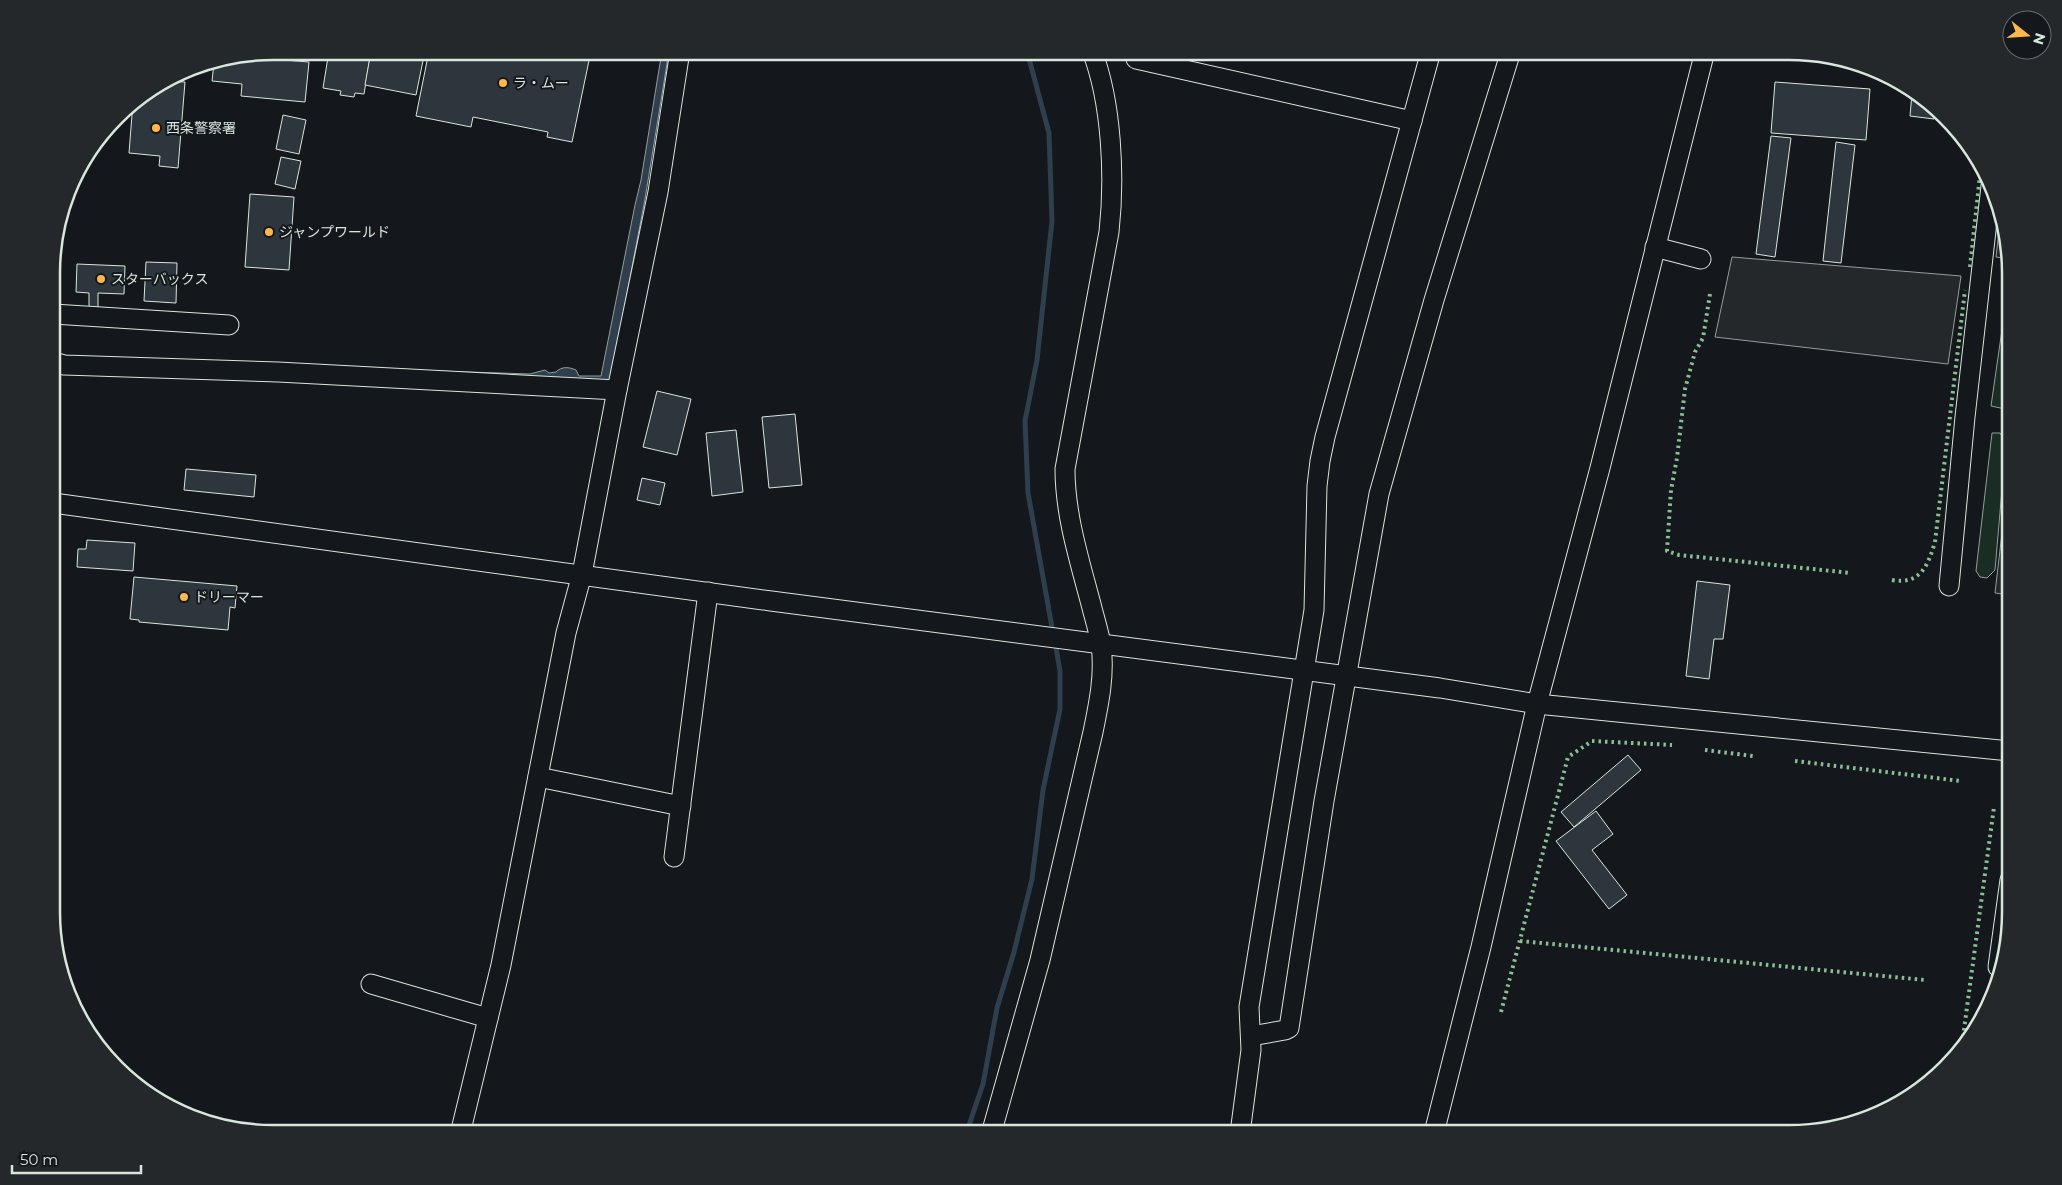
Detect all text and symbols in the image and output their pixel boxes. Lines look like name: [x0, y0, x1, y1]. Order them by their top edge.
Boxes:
north arrow: [2002, 10, 2052, 60]
text: N: [2029, 31, 2050, 47]
place label: ラ・ムー: [513, 74, 569, 92]
marker: ラ・ムー: [497, 77, 509, 89]
place label: 西条警察署: [166, 119, 236, 137]
marker: 西条警察署: [150, 122, 162, 134]
place label: ジャンプワールド: [279, 223, 390, 241]
marker: ジャンプワールド: [263, 226, 275, 238]
place label: スターバックス: [111, 270, 208, 288]
marker: スターバックス: [95, 273, 107, 285]
place label: ドリーマー: [194, 588, 264, 606]
marker: ドリーマー: [178, 591, 190, 603]
scale bar: [12, 1142, 141, 1174]
text: 50 m: [20, 1150, 58, 1169]

